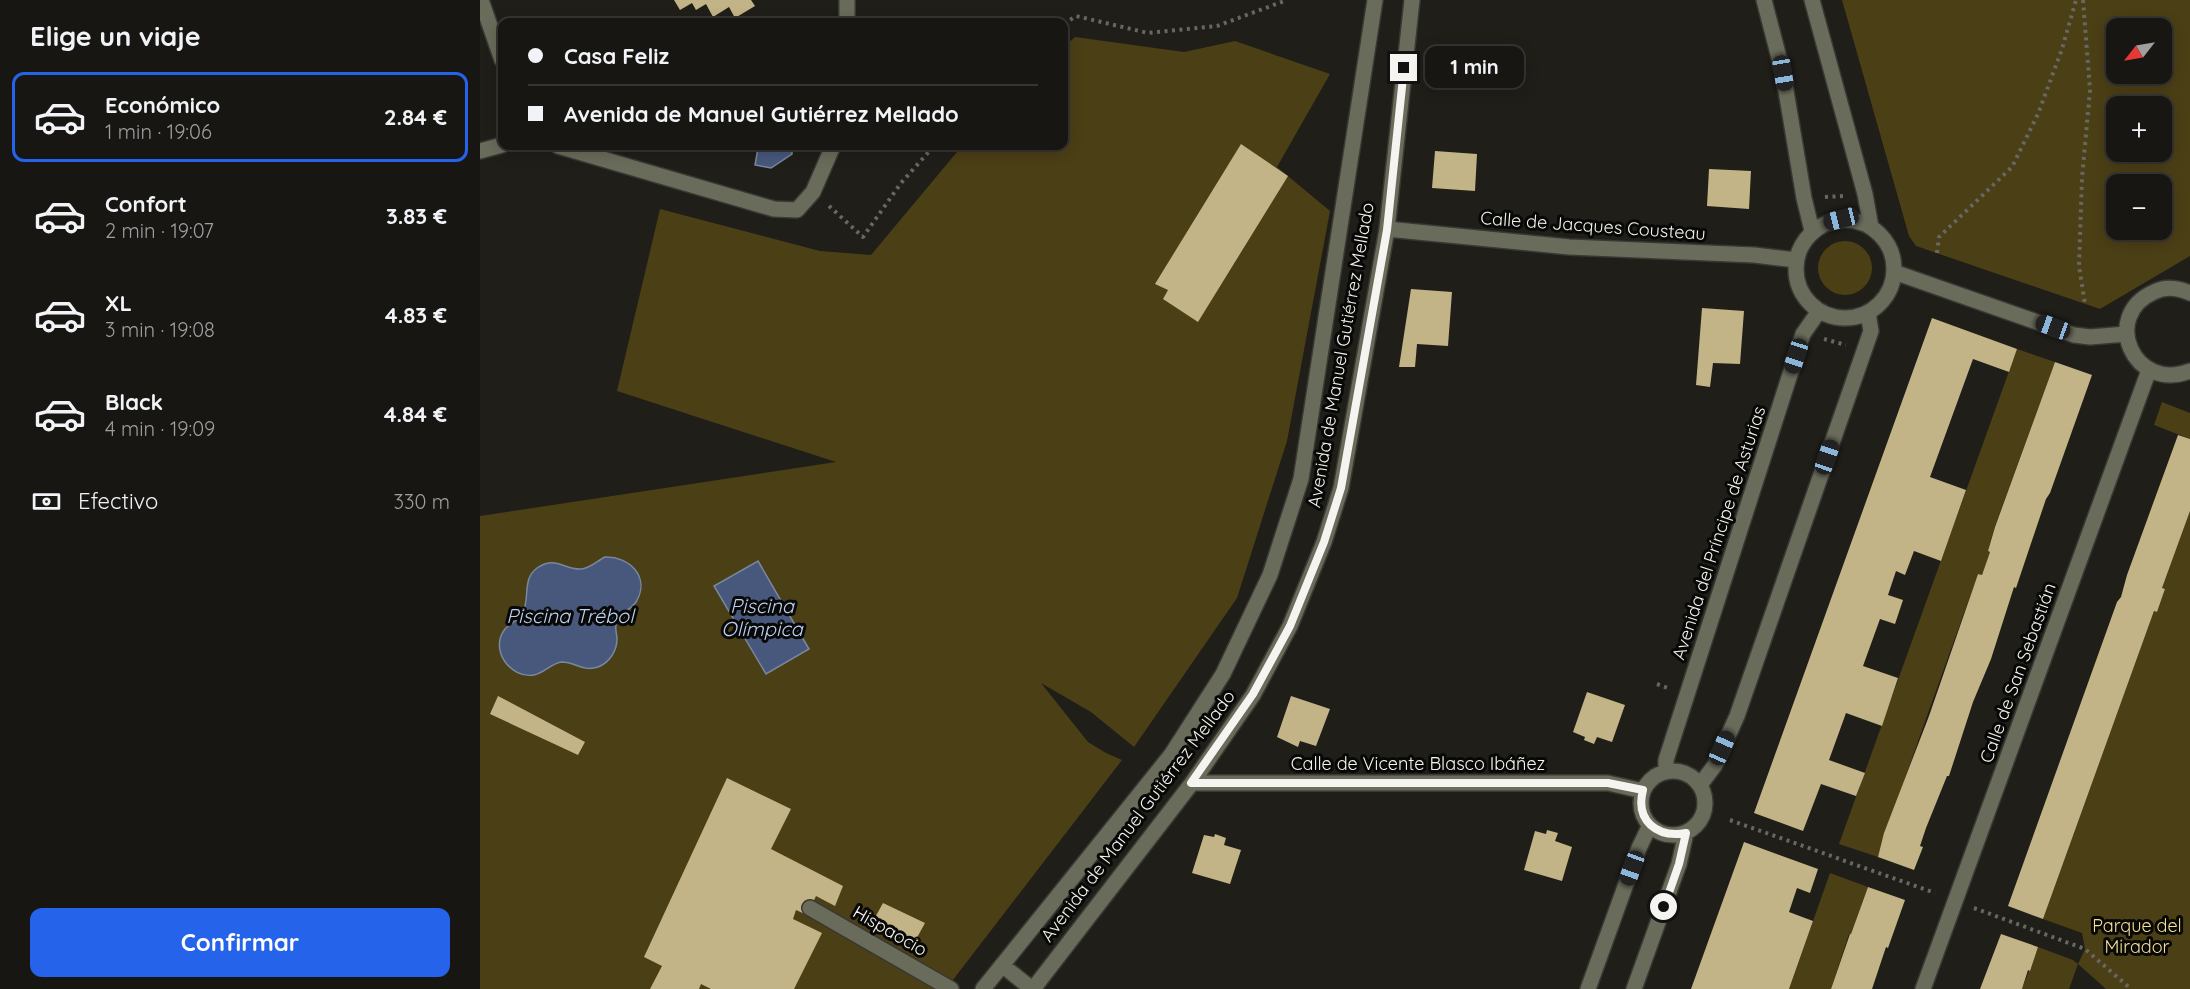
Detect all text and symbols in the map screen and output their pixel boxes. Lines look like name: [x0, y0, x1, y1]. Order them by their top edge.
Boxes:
north arrow: [2106, 18, 2172, 84]
map controls: [2106, 18, 2172, 240]
text: Elige un viaje: [30, 19, 201, 53]
text: Casa Feliz: [564, 42, 669, 70]
callout: 1 min: [1425, 47, 1524, 89]
route end: [1390, 54, 1417, 81]
text: 1 min: [1450, 54, 1499, 79]
car: [1771, 54, 1795, 92]
icon: car: [33, 90, 87, 144]
text: Económico: [105, 91, 220, 119]
button: +: [2106, 96, 2172, 162]
text: Avenida de Manuel Gutiérrez Mellado: [564, 100, 959, 128]
text: 2.84 €: [384, 103, 447, 131]
text: 1 min · 19:06: [105, 119, 212, 144]
button: −: [2106, 174, 2172, 240]
icon: car: [33, 189, 87, 243]
text: Confort: [105, 190, 187, 218]
street label: Avenida de Manuel Gutiérrez Mellado: [1302, 201, 1379, 509]
text: 3.83 €: [386, 202, 447, 230]
street label: Calle de Jacques Cousteau: [1480, 206, 1706, 245]
car: [1821, 206, 1861, 232]
text: 2 min · 19:07: [105, 218, 214, 243]
icon: car: [33, 288, 87, 342]
text: XL: [105, 289, 132, 317]
text: 4.83 €: [385, 301, 447, 329]
car: [2033, 312, 2073, 342]
text: 3 min · 19:08: [105, 317, 215, 342]
car: [1782, 336, 1810, 376]
icon: car: [33, 387, 87, 441]
text: Black: [105, 388, 163, 416]
text: 4.84 €: [384, 400, 447, 428]
street label: Avenida del Príncipe de Asturias: [1667, 403, 1770, 663]
text: 4 min · 19:09: [105, 416, 215, 441]
car: [1813, 437, 1841, 477]
icon: cash: [30, 485, 63, 518]
text: Efectivo: [78, 487, 158, 515]
text: 330 m: [393, 489, 450, 514]
street label: Calle de San Sebastián: [1974, 580, 2061, 766]
water label: Piscina Olímpica: [721, 593, 805, 641]
water label: Piscina Trébol: [506, 603, 636, 628]
street label: Avenida de Manuel Gutiérrez Mellado: [1035, 685, 1240, 946]
car: [1706, 728, 1738, 768]
street label: Calle de Vicente Blasco Ibáñez: [1291, 752, 1545, 775]
car: [1617, 848, 1647, 888]
route start: [1650, 893, 1677, 920]
street label: Hispaocio: [849, 900, 932, 961]
button: Confirmar: [30, 908, 450, 977]
park label: Parque del Mirador: [2092, 914, 2182, 958]

